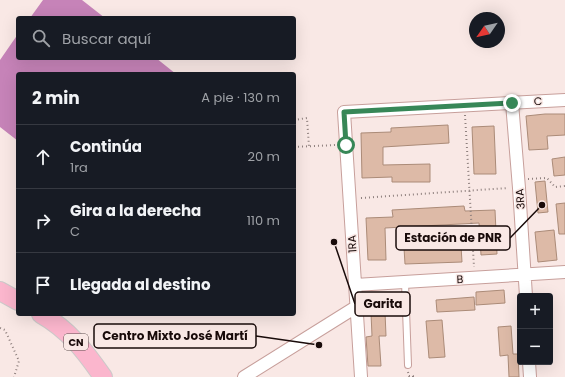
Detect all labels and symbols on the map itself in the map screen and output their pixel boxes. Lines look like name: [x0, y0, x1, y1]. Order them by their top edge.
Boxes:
north arrow: [469, 12, 505, 48]
street label: C: [533, 93, 543, 109]
route end: [503, 94, 521, 112]
route start: [337, 136, 355, 154]
street label: 3RA: [511, 188, 529, 210]
callout: Estación de PNR: [396, 226, 510, 250]
text: Estación de PNR: [404, 229, 502, 246]
street label: 1RA: [343, 234, 361, 253]
street label: B: [456, 271, 464, 287]
callout: Garita: [355, 292, 410, 316]
text: Garita: [364, 295, 403, 312]
callout: Centro Mixto José Martí: [94, 324, 256, 348]
text: Centro Mixto José Martí: [102, 327, 248, 344]
road number: CN: [64, 334, 88, 350]

